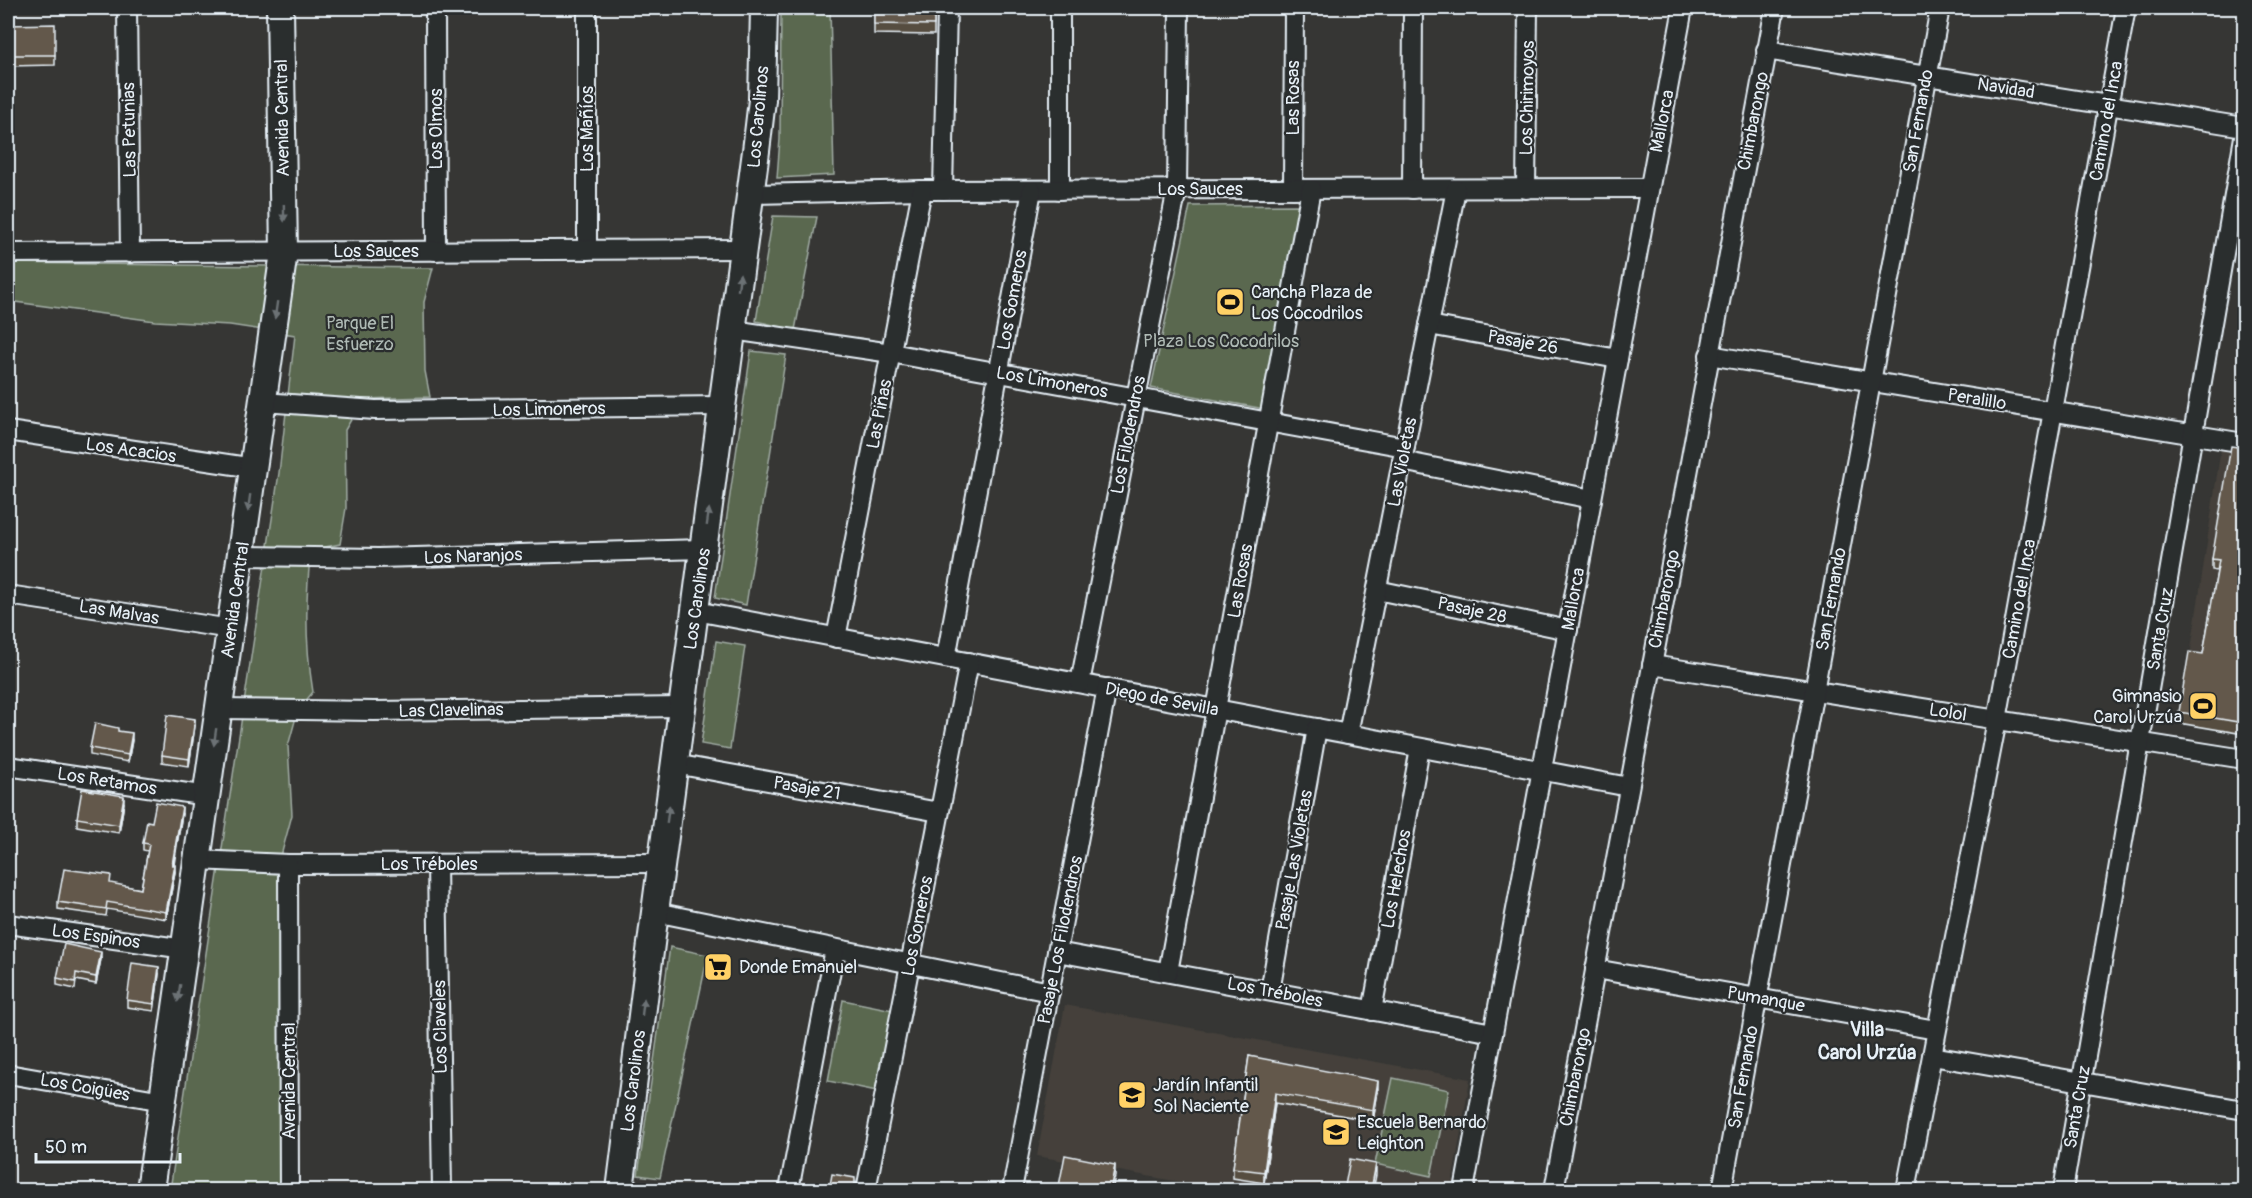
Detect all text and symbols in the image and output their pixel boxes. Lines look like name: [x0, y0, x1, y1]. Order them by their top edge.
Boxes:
street label: Los Chirimoyos: [1515, 40, 1540, 156]
street label: Avenida Central: [270, 59, 295, 177]
street label: Camino del Inca: [2085, 59, 2128, 183]
street label: Las Rosas: [1282, 60, 1305, 136]
street label: Los Carolinos: [743, 65, 774, 169]
street label: San Fernando: [1898, 67, 1939, 174]
street label: Chimbarongo: [1733, 69, 1774, 172]
street label: Navidad: [1976, 73, 2036, 104]
street label: Las Petunias: [117, 82, 142, 178]
street label: Los Mañíos: [576, 86, 599, 172]
street label: Los Olmos: [425, 88, 448, 170]
street label: Mallorca: [1645, 88, 1680, 154]
street label: Los Sauces: [1157, 178, 1243, 201]
one-way arrow: [279, 203, 289, 222]
street label: Los Sauces: [333, 240, 419, 263]
street label: Los Gomeros: [992, 248, 1033, 352]
one-way arrow: [735, 272, 744, 291]
place label: Cancha Plaza de Los Cocodrilos: [1251, 281, 1372, 325]
sports icon: Cancha Plaza de Los Cocodrilos: [1214, 286, 1246, 318]
one-way arrow: [272, 300, 281, 319]
park label: Parque El Esfuerzo: [326, 312, 394, 356]
street label: Pasaje 26: [1486, 325, 1560, 360]
park label: Plaza Los Cocodrilos: [1143, 330, 1299, 353]
street label: Los Limoneros: [994, 361, 1110, 404]
street label: Los Filodendros: [1106, 374, 1151, 496]
street label: Las Piñas: [861, 377, 897, 451]
street label: Peralillo: [1946, 383, 2008, 416]
street label: Los Limoneros: [492, 397, 606, 422]
street label: Las Violetas: [1383, 415, 1422, 509]
street label: Los Acacios: [84, 433, 178, 468]
one-way arrow: [244, 493, 253, 512]
one-way arrow: [704, 507, 713, 526]
street label: Camino del Inca: [1998, 537, 2041, 661]
street label: Avenida Central: [216, 540, 255, 660]
street label: Las Rosas: [1223, 542, 1258, 620]
street label: Los Naranjos: [423, 543, 523, 570]
street label: San Fernando: [1811, 545, 1852, 652]
street label: Los Carolinos: [679, 547, 716, 651]
street label: Chimbarongo: [1644, 547, 1685, 650]
street label: Mallorca: [1557, 566, 1590, 632]
street label: Santa Cruz: [2142, 586, 2179, 672]
street label: Pasaje 28: [1435, 592, 1509, 629]
street label: Las Malvas: [77, 595, 161, 630]
street label: Diego de Sevilla: [1103, 677, 1221, 722]
place label: Gimnasio Carol Urzúa: [2093, 685, 2182, 729]
sports icon: Gimnasio Carol Urzúa: [2187, 690, 2219, 722]
street label: Las Clavelinas: [398, 698, 504, 723]
street label: Lolol: [1927, 698, 1969, 727]
one-way arrow: [211, 728, 220, 747]
street label: Los Retamos: [56, 762, 158, 801]
street label: Pasaje 21: [771, 771, 842, 806]
street label: Pasaje Las Violetas: [1271, 788, 1318, 932]
one-way arrow: [663, 804, 673, 823]
street label: Los Helechos: [1377, 828, 1416, 930]
street label: Los Tréboles: [381, 853, 477, 876]
street label: Pasaje Los Filodendros: [1033, 854, 1088, 1026]
street label: Los Gomeros: [897, 874, 938, 978]
street label: Los Espinos: [50, 919, 142, 954]
supermarket icon: Donde Emanuel: [702, 951, 734, 983]
place label: Donde Emanuel: [739, 956, 857, 979]
street label: Los Tréboles: [1225, 972, 1325, 1013]
street label: Los Claveles: [428, 980, 453, 1074]
street label: Pumanque: [1725, 981, 1807, 1018]
one-way arrow: [174, 983, 183, 1002]
one-way arrow: [638, 998, 647, 1017]
district label: Villa Carol Urzúa: [1818, 1017, 1916, 1065]
street label: Avenida Central: [278, 1022, 301, 1140]
street label: San Fernando: [1723, 1023, 1764, 1130]
street label: Chimbarongo: [1555, 1025, 1596, 1128]
street label: Los Carolinos: [616, 1029, 651, 1133]
street label: Santa Cruz: [2059, 1064, 2096, 1150]
street label: Los Coigües: [38, 1068, 132, 1107]
place label: Jardín Infantil Sol Naciente: [1153, 1074, 1258, 1118]
school or university icon: Jardín Infantil Sol Naciente: [1116, 1079, 1148, 1111]
place label: Escuela Bernardo Leighton: [1357, 1111, 1487, 1155]
school or university icon: Escuela Bernardo Leighton: [1320, 1116, 1352, 1148]
scale bar: [36, 1126, 180, 1164]
text: 50 m: [45, 1136, 87, 1159]

